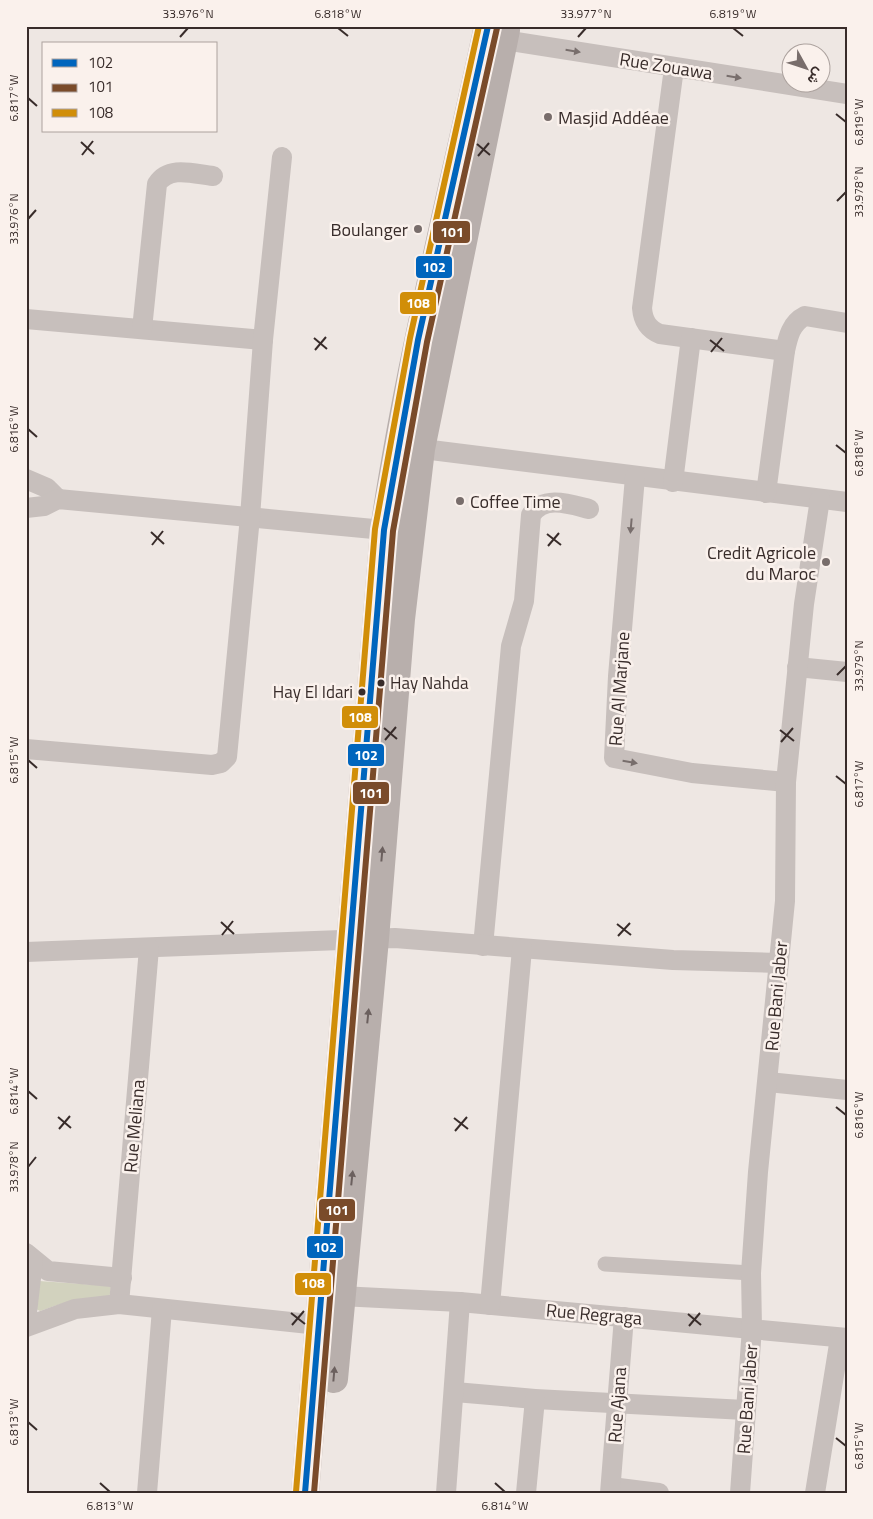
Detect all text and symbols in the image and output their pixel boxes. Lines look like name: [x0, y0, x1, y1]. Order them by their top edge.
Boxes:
text: 33.976°N: [162, 4, 214, 23]
text: 6.818°W: [315, 4, 362, 23]
text: 33.977°N: [560, 4, 612, 23]
text: 6.819°W: [710, 4, 757, 23]
legend: [42, 42, 218, 132]
north arrow: [780, 42, 830, 92]
street label: Rue Zouawa: [618, 45, 714, 87]
one-way arrow: [566, 48, 582, 56]
text: 102: [88, 51, 113, 74]
text: ش: [803, 63, 830, 90]
one-way arrow: [726, 73, 742, 81]
text: 6.817°W: [4, 74, 23, 121]
text: 101: [88, 75, 113, 98]
text: 6.819°W: [849, 98, 868, 145]
text: 108: [88, 101, 113, 124]
place label: Masjid Addéae: [558, 104, 669, 131]
marker: Masjid Addéae: [542, 111, 554, 123]
text: 33.978°N: [849, 166, 868, 218]
text: 33.976°N: [4, 193, 23, 245]
place label: Boulanger: [330, 216, 408, 243]
line badge: 101: [432, 220, 471, 244]
text: 101: [440, 221, 464, 242]
marker: Boulanger: [412, 223, 424, 235]
line badge: 102: [415, 255, 453, 279]
text: 102: [422, 256, 446, 277]
line badge: 108: [399, 291, 437, 315]
text: 108: [406, 292, 430, 313]
text: 6.816°W: [4, 405, 23, 452]
text: 6.818°W: [849, 429, 868, 476]
place label: Coffee Time: [470, 488, 561, 515]
marker: Coffee Time: [454, 495, 466, 507]
one-way arrow: [627, 518, 635, 534]
place label: Credit Agricole du Maroc: [707, 539, 816, 587]
marker: Credit Agricole du Maroc: [820, 556, 832, 568]
street label: Rue Al Marjane: [602, 631, 636, 747]
text: 33.979°N: [849, 640, 868, 692]
place label: Hay Nahda: [390, 670, 469, 696]
marker: Hay Nahda: [376, 678, 386, 688]
place label: Hay El Idari: [273, 679, 353, 705]
marker: Hay El Idari: [357, 687, 367, 697]
line badge: 108: [341, 705, 379, 729]
text: 108: [348, 706, 372, 727]
text: 6.815°W: [4, 736, 23, 783]
line badge: 102: [347, 743, 385, 767]
text: 102: [354, 744, 378, 765]
one-way arrow: [623, 759, 639, 767]
text: 6.817°W: [849, 760, 868, 807]
line badge: 101: [352, 781, 390, 805]
text: 101: [359, 782, 383, 803]
one-way arrow: [378, 846, 386, 862]
street label: Rue Bani Jaber: [758, 940, 794, 1052]
one-way arrow: [364, 1008, 372, 1024]
text: 6.814°W: [4, 1067, 23, 1114]
street label: Rue Meliana: [116, 1078, 152, 1174]
text: 6.816°W: [849, 1091, 868, 1138]
text: 33.978°N: [4, 1141, 23, 1193]
one-way arrow: [348, 1169, 356, 1185]
line badge: 101: [318, 1198, 356, 1222]
text: 101: [325, 1199, 349, 1220]
line badge: 102: [306, 1235, 344, 1259]
text: 102: [313, 1236, 337, 1257]
line badge: 108: [294, 1272, 332, 1296]
text: 108: [301, 1272, 325, 1293]
street label: Rue Regraga: [545, 1296, 643, 1332]
street label: Rue Bani Jaber: [730, 1343, 764, 1455]
one-way arrow: [330, 1366, 338, 1382]
street label: Rue Ajana: [601, 1366, 633, 1444]
text: 6.813°W: [4, 1398, 23, 1445]
text: 6.815°W: [849, 1422, 868, 1469]
text: 6.813°W: [87, 1496, 134, 1515]
text: 6.814°W: [482, 1496, 529, 1515]

